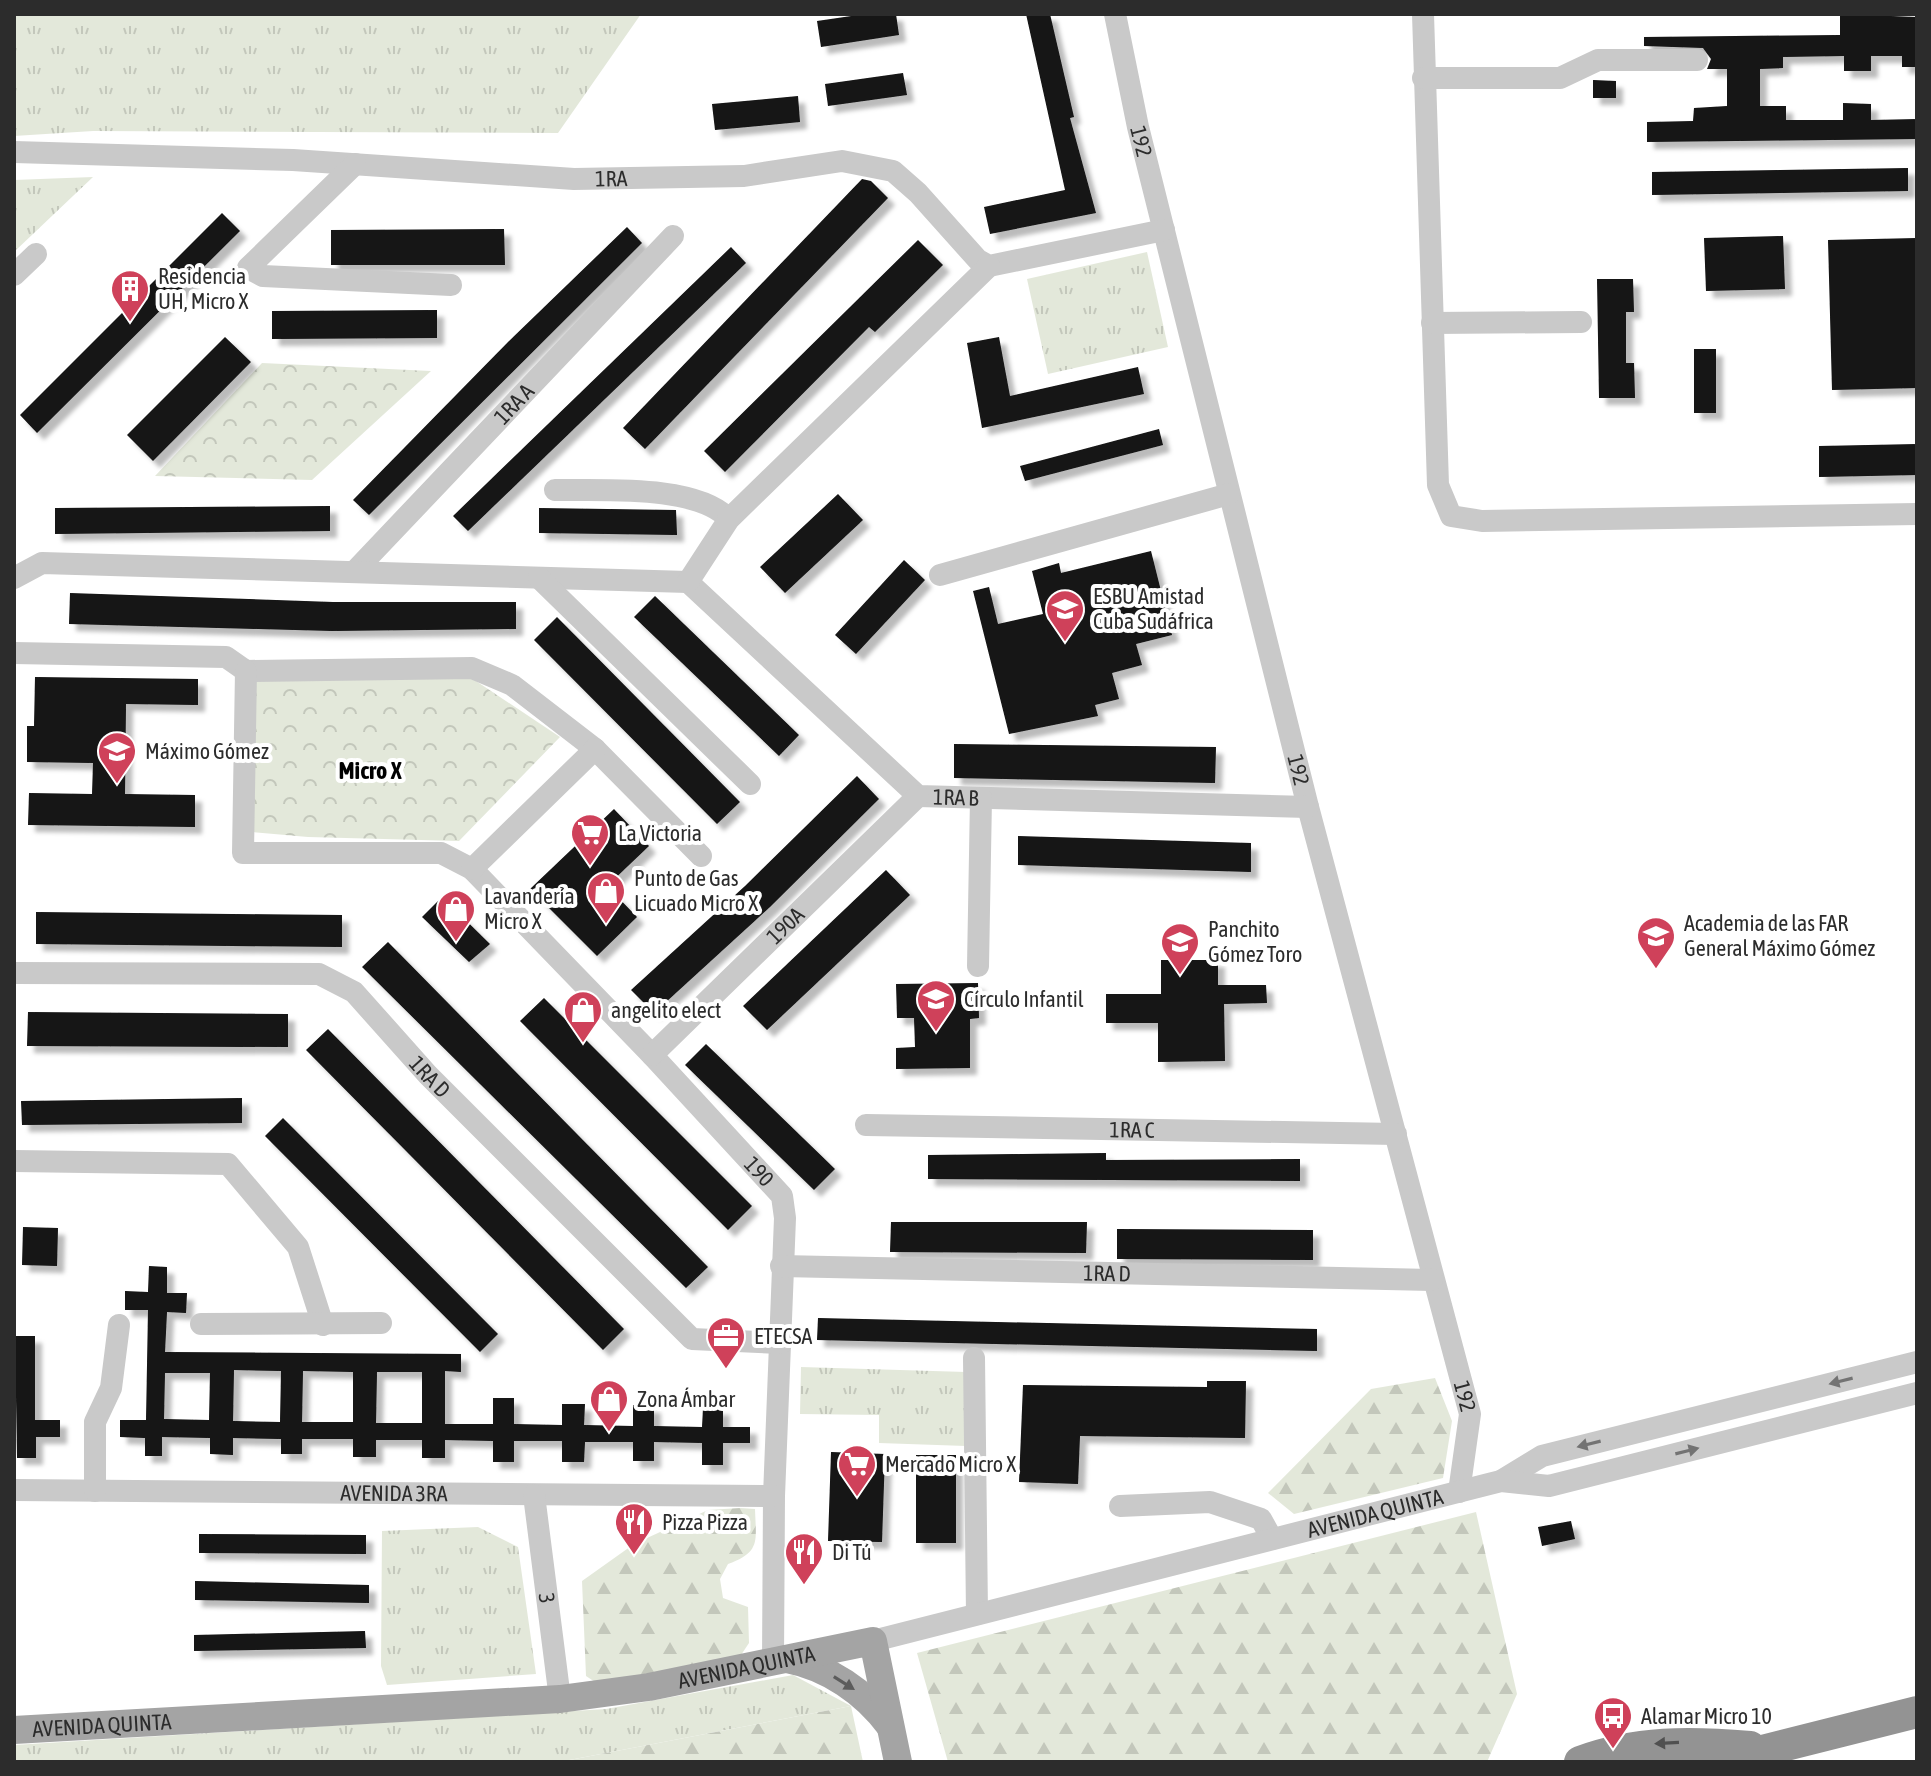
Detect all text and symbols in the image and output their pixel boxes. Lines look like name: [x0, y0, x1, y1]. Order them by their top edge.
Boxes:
street label: 192: [1125, 123, 1158, 159]
street label: 1RA: [595, 165, 628, 192]
place label: Residencia UH, Micro X: [158, 263, 248, 314]
building icon: Residencia UH, Micro X: [109, 268, 151, 323]
street label: 1RA A: [488, 378, 539, 429]
place label: ESBU Amistad Cuba Sudáfrica: [1093, 583, 1214, 634]
school or university icon: ESBU Amistad Cuba Sudáfrica: [1044, 588, 1086, 643]
school or university icon: Máximo Gómez: [96, 730, 138, 785]
place label: Máximo Gómez: [145, 738, 269, 764]
street label: 192: [1282, 752, 1315, 788]
district label: Micro X: [339, 757, 402, 784]
street label: 1RA B: [933, 783, 980, 811]
supermarket icon: La Victoria: [569, 812, 611, 867]
place label: La Victoria: [618, 820, 702, 846]
place label: Punto de Gas Licuado Micro X: [634, 865, 758, 916]
shop icon: Punto de Gas Licuado Micro X: [585, 870, 627, 925]
place label: Lavandería Micro X: [484, 883, 575, 934]
shop icon: Lavandería Micro X: [435, 888, 477, 943]
street label: 190A: [761, 901, 809, 949]
place label: Academia de las FAR General Máximo Gómez: [1684, 910, 1875, 961]
school or university icon: Academia de las FAR General Máximo Gómez: [1635, 915, 1677, 970]
place label: Panchito Gómez Toro: [1208, 916, 1302, 967]
school or university icon: Panchito Gómez Toro: [1159, 921, 1201, 976]
school or university icon: Círculo Infantil: [915, 978, 957, 1033]
place label: Círculo Infantil: [964, 986, 1084, 1012]
shop icon: angelito elect: [562, 989, 604, 1044]
place label: angelito elect: [611, 997, 721, 1023]
street label: 1RA D: [404, 1050, 456, 1103]
street label: 1RA C: [1109, 1116, 1155, 1143]
street label: 190: [739, 1151, 779, 1192]
street label: 1RA D: [1083, 1260, 1131, 1287]
office icon: ETECSA: [705, 1315, 747, 1370]
place label: ETECSA: [754, 1323, 813, 1349]
one-way arrow: [1829, 1375, 1854, 1387]
shop icon: Zona Ámbar: [588, 1378, 630, 1433]
street label: 192: [1449, 1378, 1482, 1414]
place label: Zona Ámbar: [637, 1386, 735, 1412]
one-way arrow: [1577, 1439, 1602, 1451]
supermarket icon: Mercado Micro X: [836, 1443, 878, 1498]
one-way arrow: [1674, 1445, 1699, 1457]
place label: Mercado Micro X: [885, 1451, 1016, 1477]
street label: AVENIDA 3RA: [340, 1480, 448, 1506]
street label: AVENIDA QUINTA: [1304, 1483, 1446, 1543]
restaurant icon: Pizza Pizza: [613, 1501, 655, 1556]
place label: Pizza Pizza: [662, 1509, 748, 1535]
restaurant icon: Di Tú: [783, 1531, 825, 1586]
place label: Di Tú: [832, 1539, 872, 1565]
street label: 3: [534, 1591, 561, 1605]
street label: AVENIDA QUINTA: [675, 1640, 817, 1694]
one-way arrow: [833, 1676, 855, 1690]
bus stop icon: Alamar Micro 10: [1592, 1695, 1634, 1750]
place label: Alamar Micro 10: [1641, 1703, 1772, 1729]
street label: AVENIDA QUINTA: [32, 1708, 172, 1742]
one-way arrow: [1654, 1737, 1679, 1750]

